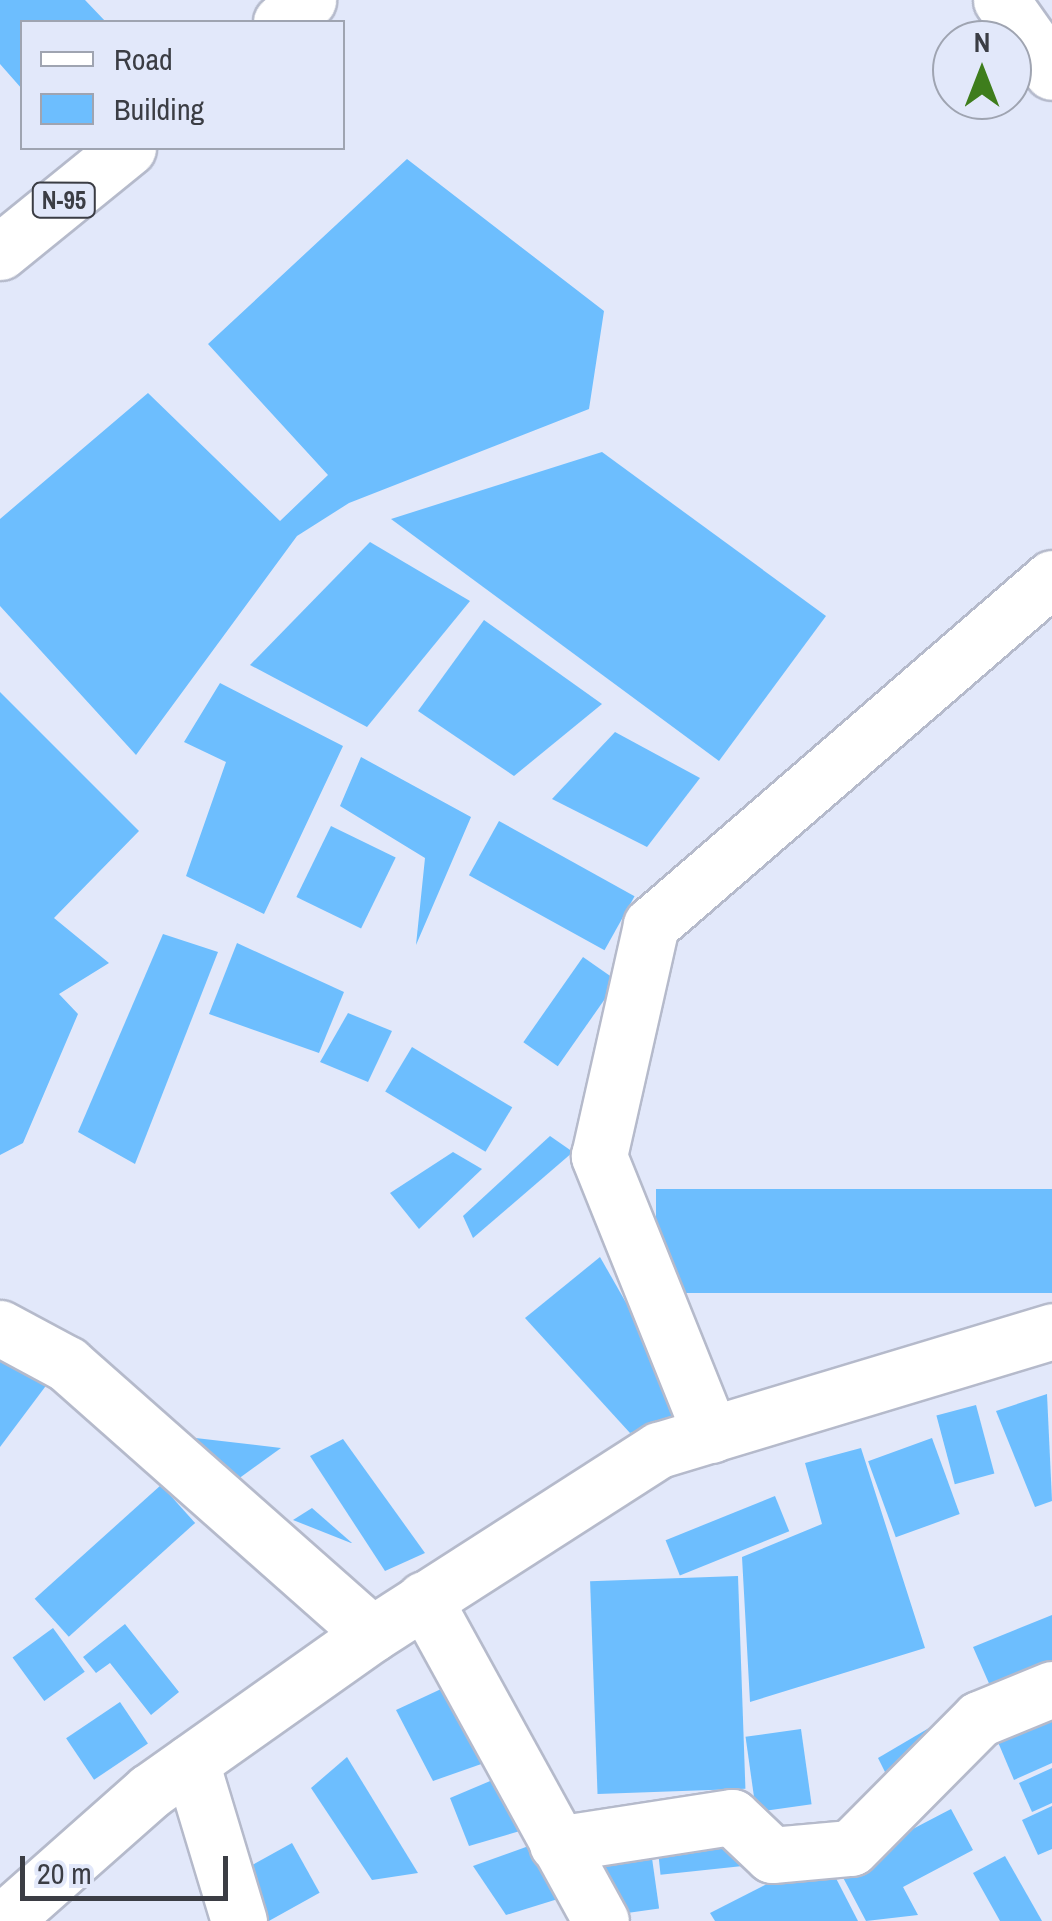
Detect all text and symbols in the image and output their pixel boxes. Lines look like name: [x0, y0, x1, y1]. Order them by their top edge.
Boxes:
legend: [20, 20, 345, 150]
north arrow: [932, 20, 1032, 120]
text: N: [974, 23, 990, 61]
text: Road: [114, 39, 173, 79]
text: Building: [114, 89, 204, 129]
road number: N-95: [32, 180, 96, 220]
scale bar: [25, 1836, 232, 1898]
text: 20 m: [37, 1853, 92, 1893]

